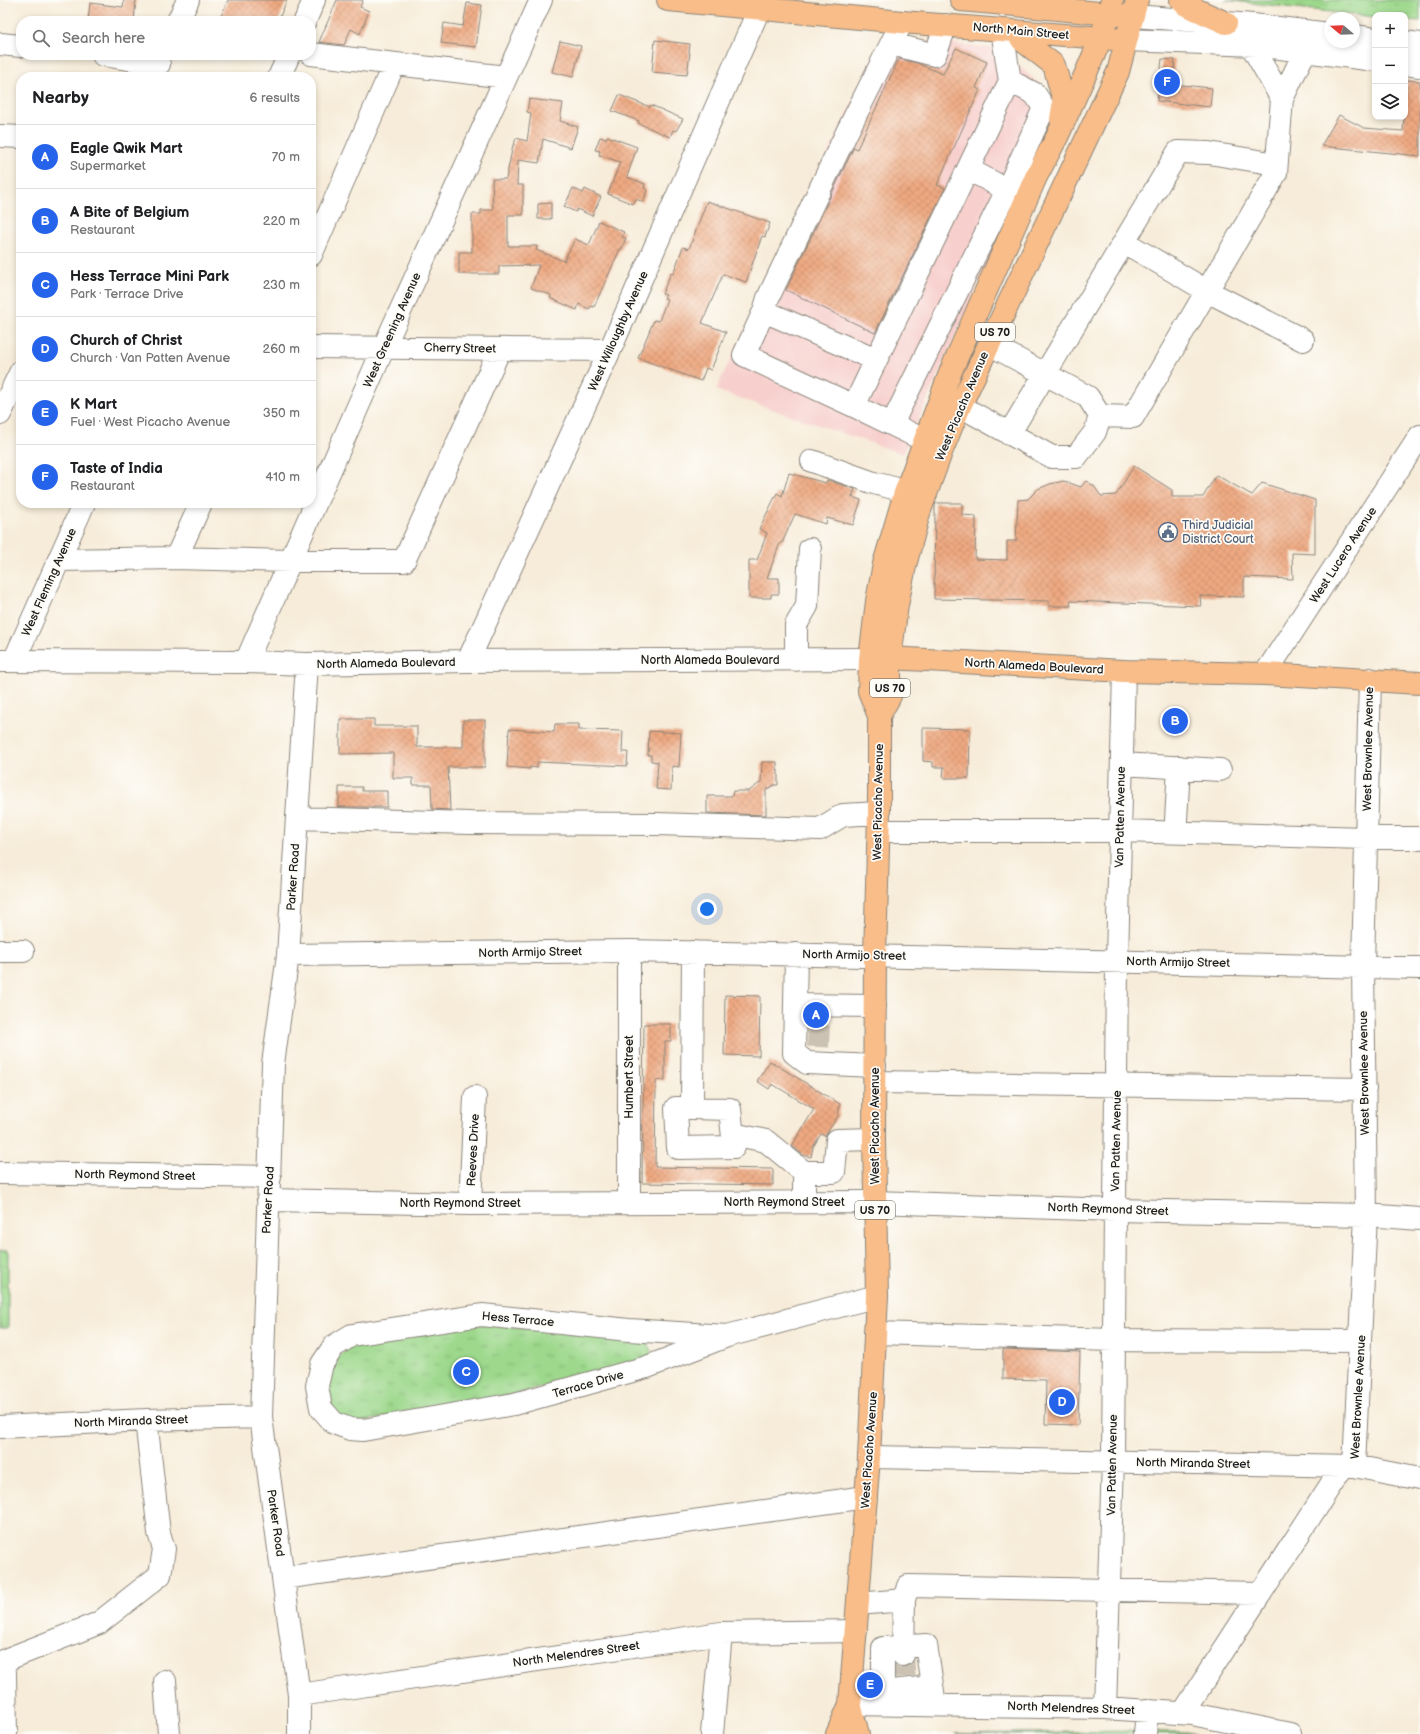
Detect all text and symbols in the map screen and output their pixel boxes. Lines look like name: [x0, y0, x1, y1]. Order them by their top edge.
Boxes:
north arrow: [1324, 12, 1360, 48]
map controls: [1372, 12, 1408, 120]
button: +: [1372, 12, 1408, 48]
search box: [16, 16, 316, 60]
street label: North Main Street: [972, 20, 1070, 43]
icon: search: [30, 27, 52, 49]
text: Search here: [62, 29, 145, 48]
button: −: [1372, 48, 1408, 84]
pin: F: [1154, 67, 1180, 97]
button: layers: [1372, 84, 1408, 120]
text: Nearby: [32, 88, 89, 108]
text: 6 results: [250, 90, 300, 106]
text: Eagle Qwik Mart: [70, 139, 183, 158]
text: A: [41, 149, 49, 165]
text: 70 m: [272, 149, 300, 165]
text: Supermarket: [70, 158, 146, 174]
text: A Bite of Belgium: [70, 203, 189, 222]
text: B: [40, 213, 50, 229]
text: 220 m: [263, 213, 300, 229]
text: Restaurant: [70, 222, 135, 238]
text: Hess Terrace Mini Park: [70, 267, 229, 286]
street label: West Willoughby Avenue: [585, 269, 652, 394]
street label: West Greening Avenue: [360, 270, 425, 390]
text: C: [40, 277, 50, 293]
text: 230 m: [263, 277, 300, 293]
text: Park · Terrace Drive: [70, 286, 184, 302]
road number: US 70: [975, 323, 1015, 341]
text: Church of Christ: [70, 331, 182, 350]
street label: Cherry Street: [424, 340, 496, 357]
text: D: [40, 341, 50, 357]
text: 260 m: [262, 341, 300, 357]
street label: West Picacho Avenue: [933, 349, 992, 463]
text: Church · Van Patten Avenue: [70, 350, 230, 366]
text: K Mart: [70, 395, 117, 414]
text: E: [41, 405, 49, 421]
text: 350 m: [263, 405, 300, 421]
text: Fuel · West Picacho Avenue: [70, 414, 230, 430]
text: Taste of India: [70, 459, 163, 478]
text: F: [41, 469, 49, 485]
text: 410 m: [265, 469, 300, 485]
text: Restaurant: [70, 478, 135, 494]
street label: West Lucero Avenue: [1307, 504, 1380, 606]
place label: Third Judicial District Court: [1182, 518, 1254, 547]
public building icon: Third Judicial District Court: [1157, 521, 1179, 543]
street label: West Fleming Avenue: [19, 526, 80, 639]
street label: North Alameda Boulevard: [640, 653, 780, 668]
street label: North Alameda Boulevard: [316, 655, 456, 672]
street label: North Alameda Boulevard: [964, 655, 1104, 678]
road number: US 70: [870, 679, 910, 697]
street label: West Brownlee Avenue: [1360, 687, 1377, 811]
pin: B: [1162, 706, 1188, 736]
street label: West Picacho Avenue: [870, 743, 887, 861]
street label: Van Patten Avenue: [1112, 766, 1129, 868]
street label: Parker Road: [284, 843, 303, 911]
your location: [697, 899, 717, 919]
street label: North Armijo Street: [478, 944, 582, 961]
street label: North Armijo Street: [802, 947, 906, 964]
street label: North Armijo Street: [1126, 954, 1230, 971]
pin: A: [803, 1000, 829, 1030]
street label: West Brownlee Avenue: [1356, 1011, 1373, 1135]
street label: Humbert Street: [622, 1035, 637, 1119]
street label: West Picacho Avenue: [868, 1067, 883, 1185]
street label: Van Patten Avenue: [1108, 1090, 1125, 1192]
street label: Reeves Drive: [464, 1113, 483, 1187]
street label: Parker Road: [259, 1166, 278, 1234]
street label: North Reymond Street: [74, 1167, 196, 1184]
street label: North Reymond Street: [723, 1195, 845, 1210]
street label: North Reymond Street: [399, 1196, 521, 1211]
street label: North Reymond Street: [1047, 1200, 1169, 1219]
road number: US 70: [855, 1201, 895, 1219]
street label: Hess Terrace: [481, 1309, 555, 1330]
street label: West Brownlee Avenue: [1348, 1334, 1369, 1460]
pin: C: [453, 1357, 479, 1387]
street label: Terrace Drive: [551, 1367, 625, 1402]
pin: D: [1049, 1387, 1075, 1417]
street label: West Picacho Avenue: [858, 1391, 881, 1509]
street label: North Miranda Street: [74, 1412, 189, 1431]
street label: Van Patten Avenue: [1104, 1414, 1121, 1516]
street label: North Miranda Street: [1136, 1455, 1251, 1472]
street label: Parker Road: [263, 1489, 288, 1558]
street label: North Melendres Street: [512, 1638, 641, 1671]
pin: E: [857, 1670, 883, 1700]
street label: North Melendres Street: [1007, 1699, 1135, 1718]

